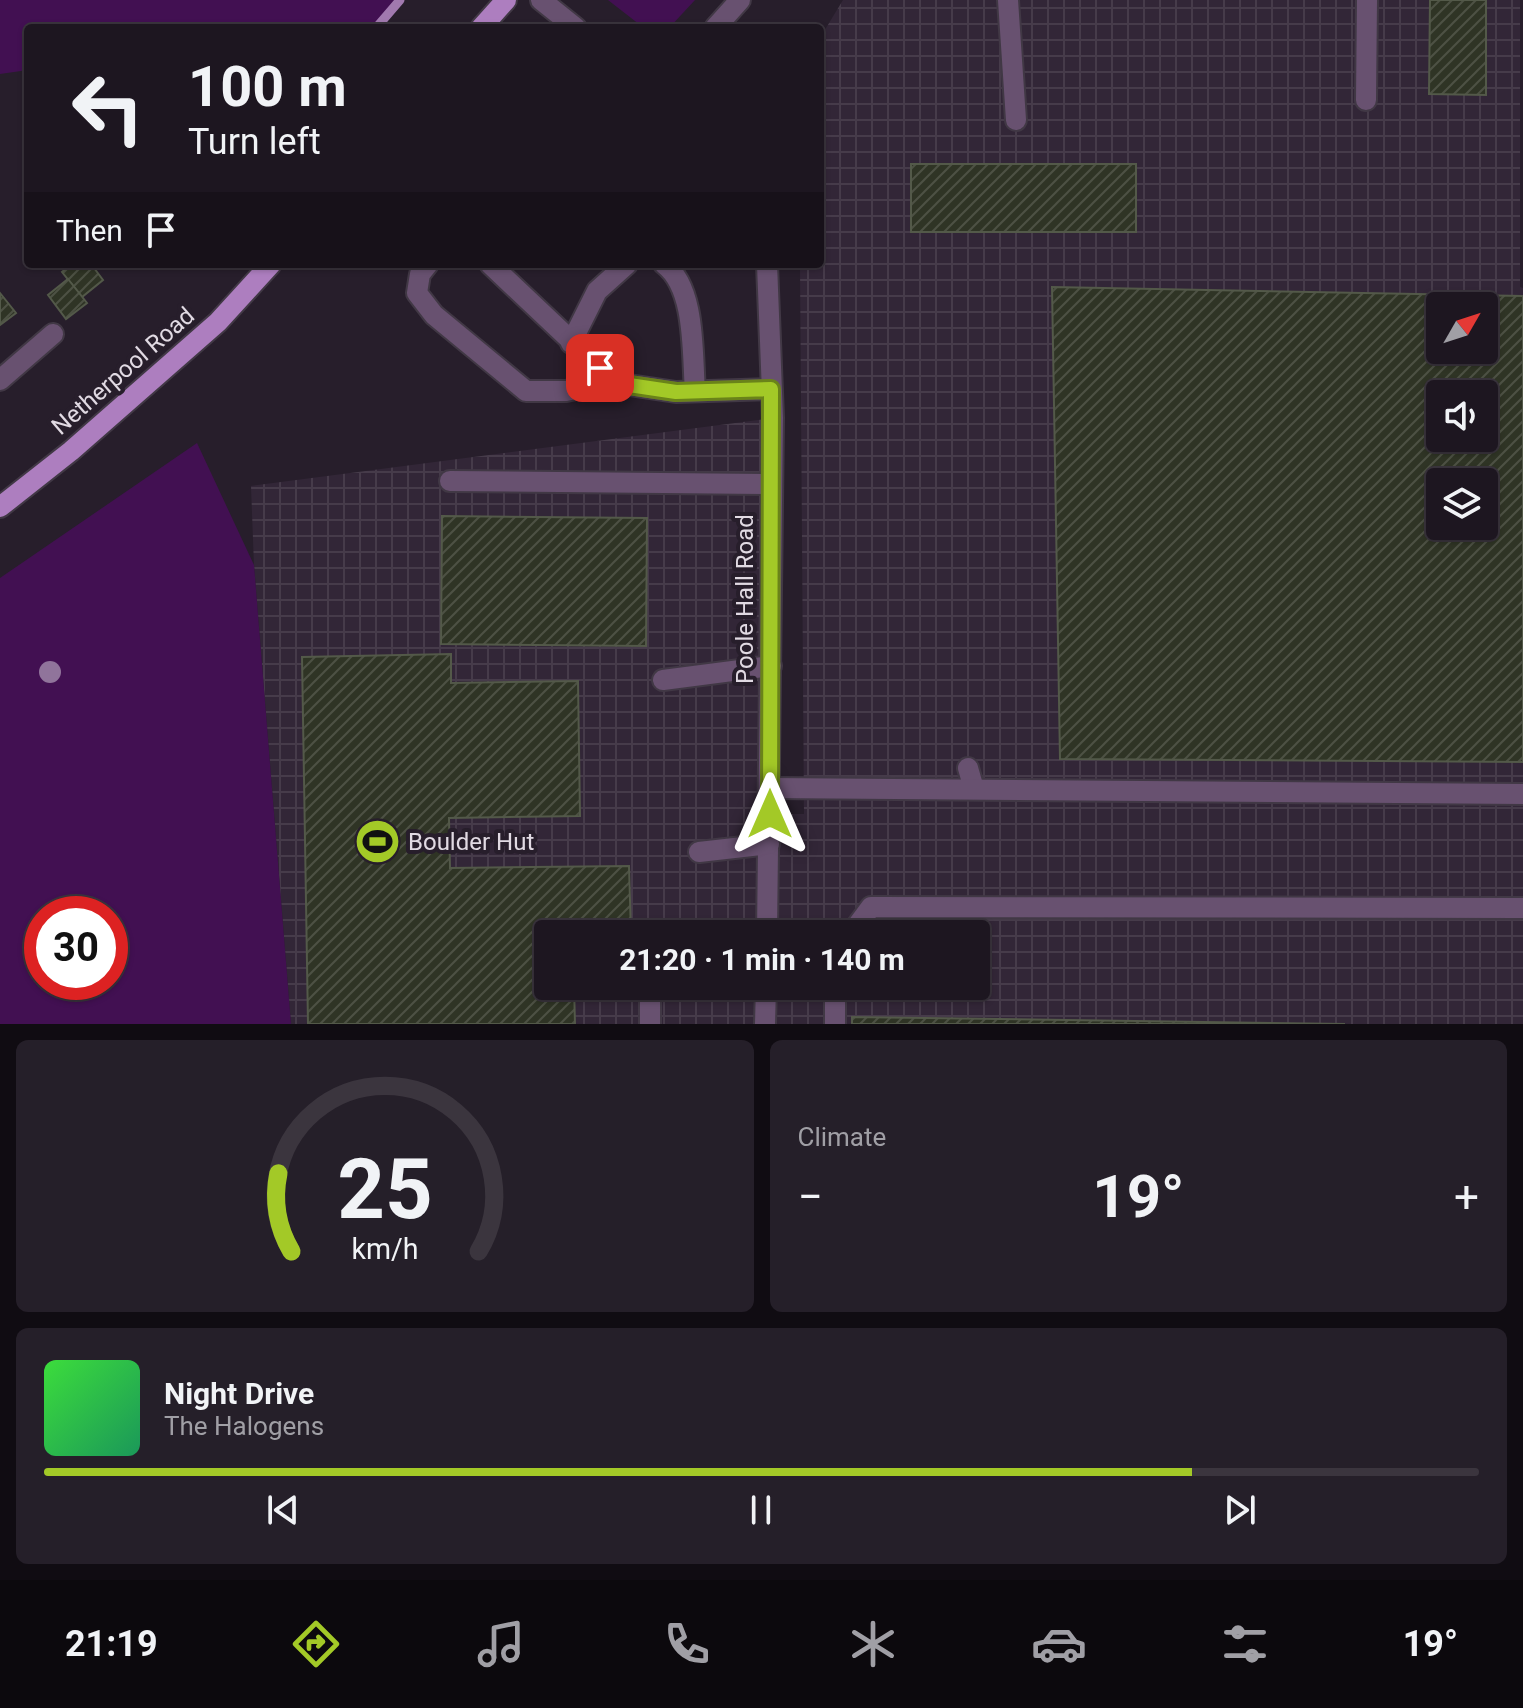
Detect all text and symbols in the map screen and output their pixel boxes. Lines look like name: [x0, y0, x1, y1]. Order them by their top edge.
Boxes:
text: 100 m: [188, 54, 347, 120]
icon: left: [56, 56, 160, 160]
text: Turn left: [188, 121, 321, 163]
icon: arrive: [139, 208, 183, 252]
text: Then: [56, 213, 123, 248]
north arrow: [1426, 292, 1498, 364]
map controls: [1426, 292, 1498, 540]
street label: Netherpool Road: [46, 302, 200, 440]
pin: [566, 334, 634, 402]
icon: arrive: [578, 346, 622, 390]
button: sound: [1426, 380, 1498, 452]
button: layers: [1426, 468, 1498, 540]
street label: Poole Hall Road: [731, 514, 759, 684]
position arrow: [728, 772, 812, 856]
sports icon: Boulder Hut: [353, 818, 401, 866]
place label: Boulder Hut: [408, 828, 534, 856]
speed limit sign: 30: [24, 896, 128, 1000]
text: 21:20 · 1 min · 140 m: [619, 942, 905, 977]
text: Climate: [798, 1122, 886, 1152]
text: 25: [337, 1141, 432, 1238]
text: 19°: [1092, 1161, 1184, 1232]
text: −: [798, 1171, 823, 1223]
text: +: [1454, 1171, 1479, 1223]
text: km/h: [351, 1232, 418, 1266]
text: Night Drive: [164, 1376, 314, 1411]
text: The Halogens: [164, 1411, 324, 1441]
icon: previous: [261, 1488, 305, 1532]
icon: pause: [739, 1488, 783, 1532]
icon: next: [1218, 1488, 1262, 1532]
icon: directions: [288, 1616, 344, 1672]
icon: music: [473, 1616, 529, 1672]
icon: phone: [659, 1616, 715, 1672]
icon: climate: [845, 1616, 901, 1672]
icon: car: [1031, 1616, 1087, 1672]
icon: filters: [1217, 1616, 1273, 1672]
text: 21:19: [65, 1623, 158, 1665]
text: 19°: [1403, 1623, 1458, 1665]

